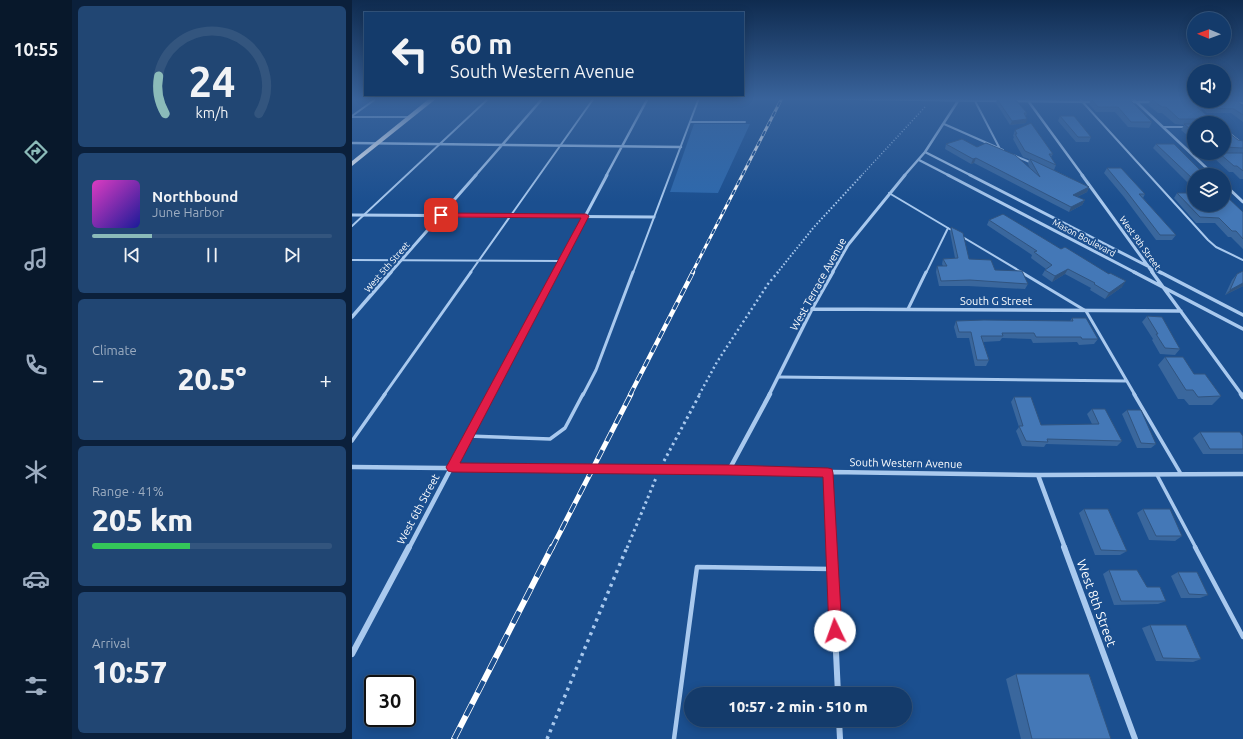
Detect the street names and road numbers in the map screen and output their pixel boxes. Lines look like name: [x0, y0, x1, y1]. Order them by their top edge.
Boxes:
street label: West 9th Street: [1117, 214, 1163, 272]
street label: Mason Boulevard: [1051, 217, 1117, 259]
street label: West Terrace Avenue: [788, 236, 848, 332]
street label: West 5th Street: [362, 239, 412, 294]
street label: South G Street: [960, 295, 1033, 307]
street label: South Western Avenue: [849, 456, 963, 470]
street label: West 6th Street: [394, 471, 442, 546]
street label: West 8th Street: [1075, 557, 1119, 649]

